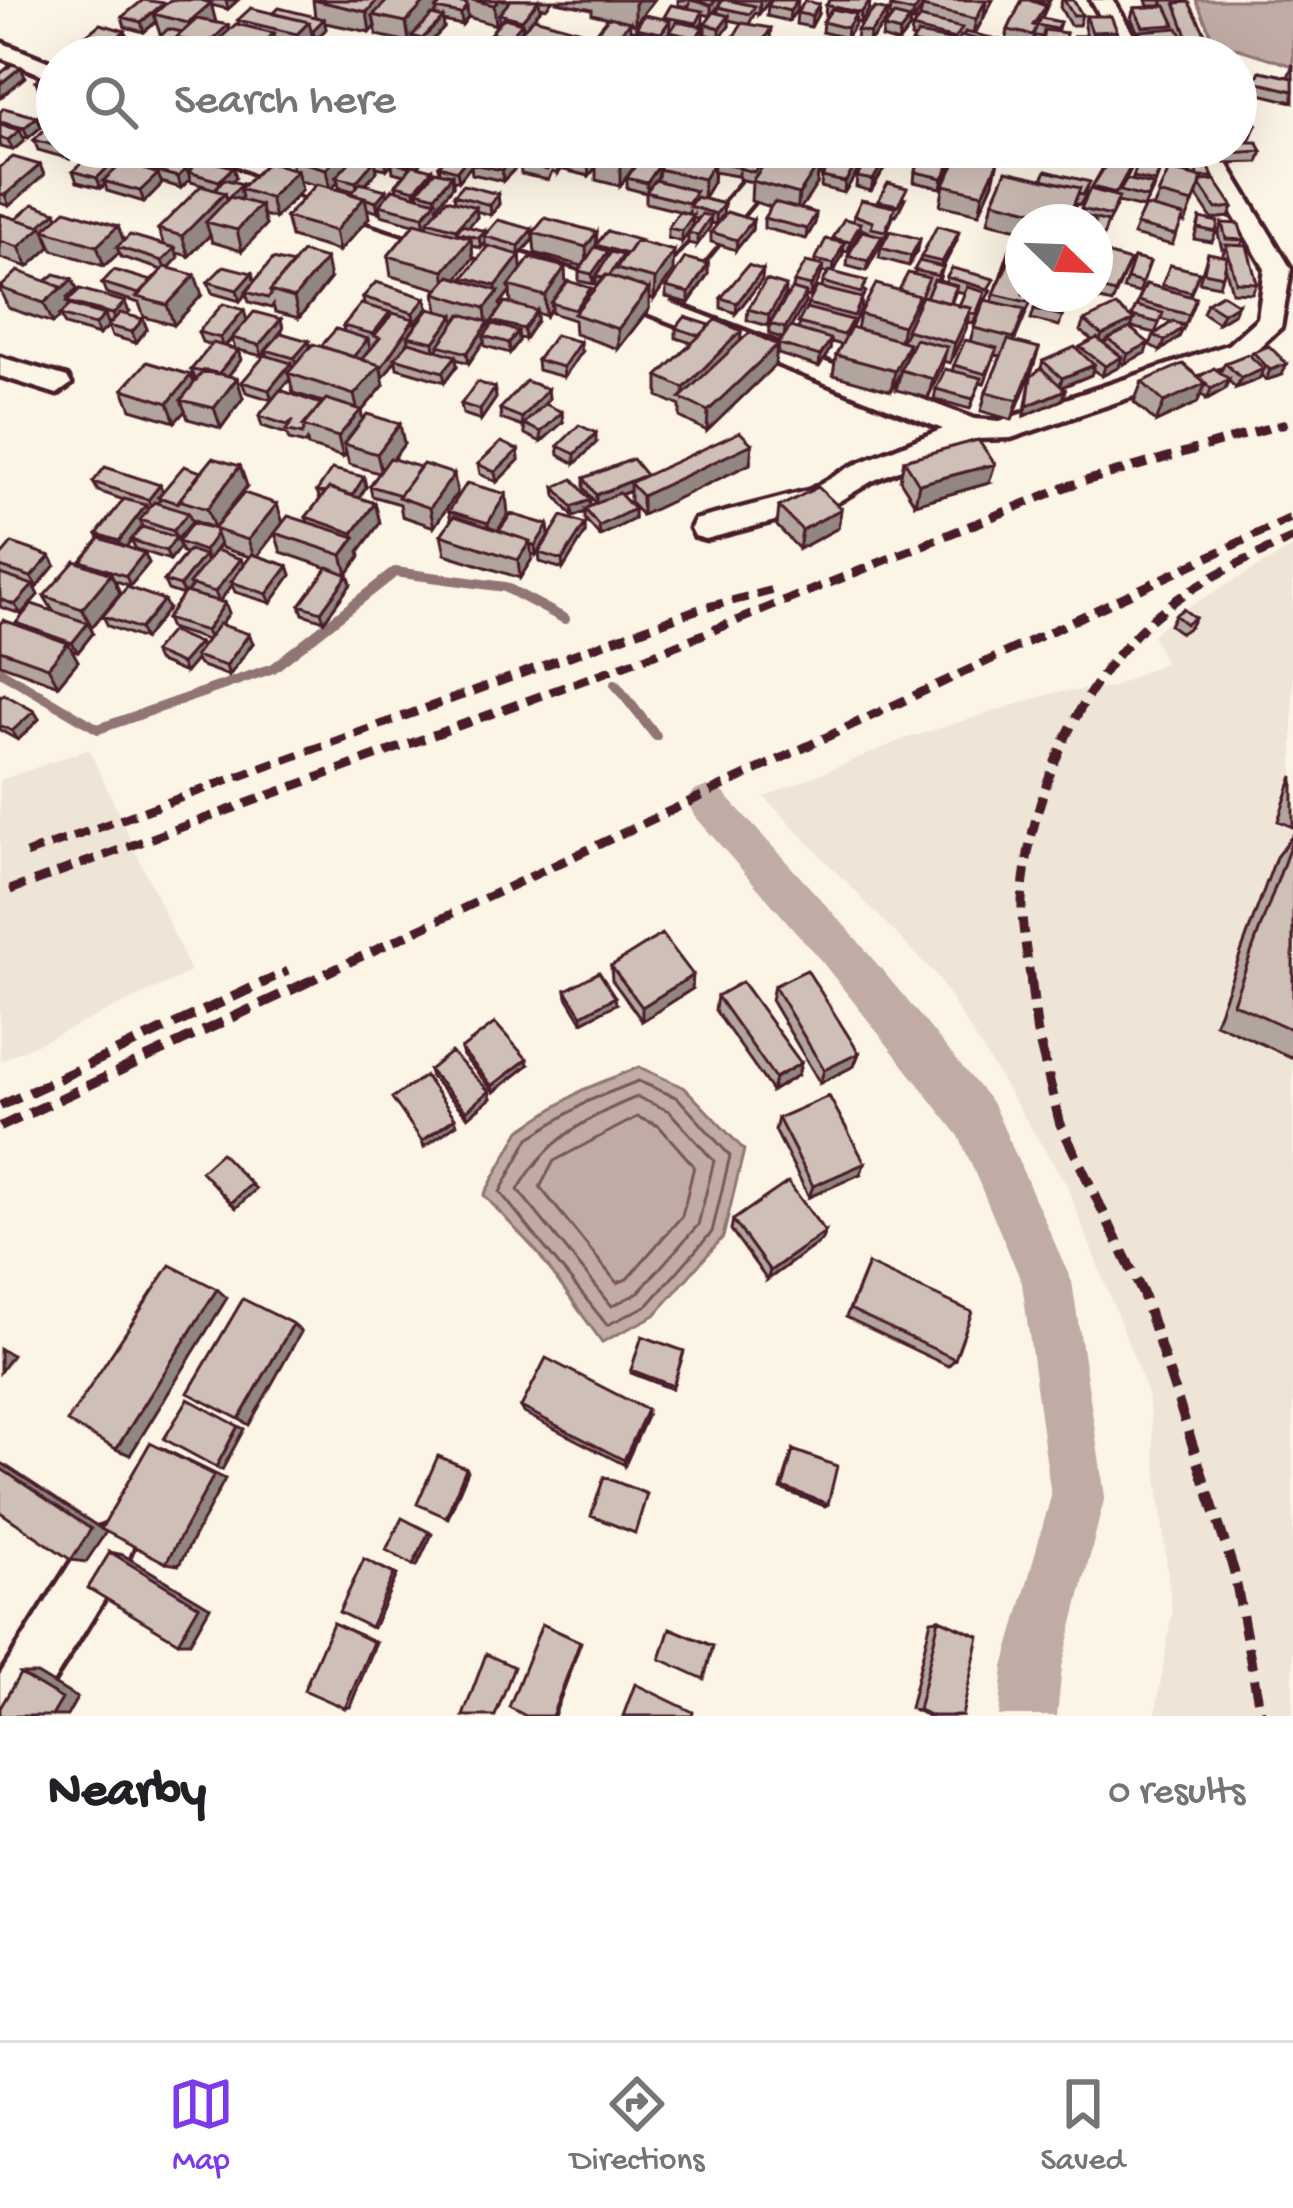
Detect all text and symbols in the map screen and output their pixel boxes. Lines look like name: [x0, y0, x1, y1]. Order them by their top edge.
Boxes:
search box: [36, 36, 1257, 168]
icon: search: [78, 69, 144, 135]
text: Search here: [174, 76, 396, 129]
north arrow: [1005, 204, 1113, 312]
text: Nearby: [48, 1764, 206, 1824]
text: 0 results: [1108, 1771, 1245, 1817]
tab: Map: [168, 2071, 234, 2181]
tab: Directions: [570, 2071, 704, 2181]
tab: Saved: [1040, 2071, 1125, 2181]

